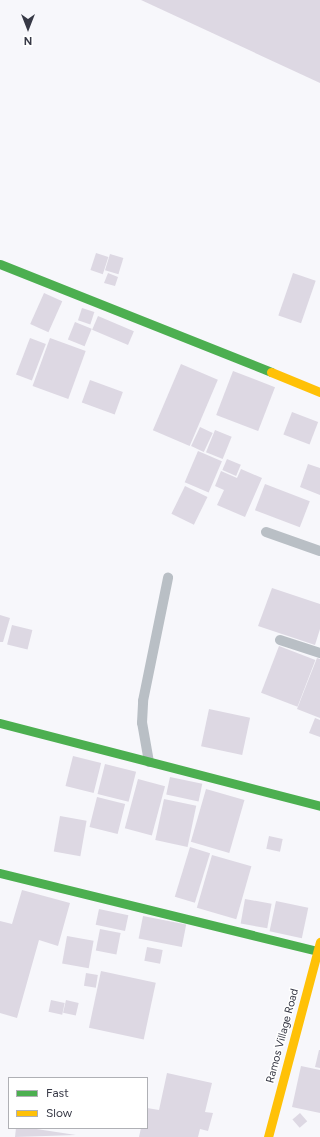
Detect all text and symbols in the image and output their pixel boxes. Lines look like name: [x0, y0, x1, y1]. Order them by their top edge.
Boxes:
north arrow: [8, 8, 48, 48]
text: N: [24, 34, 32, 47]
street label: Ramos Village Road: [264, 987, 302, 1085]
legend: [8, 1077, 148, 1129]
text: Fast: [46, 1086, 69, 1100]
text: Slow: [46, 1106, 72, 1120]

